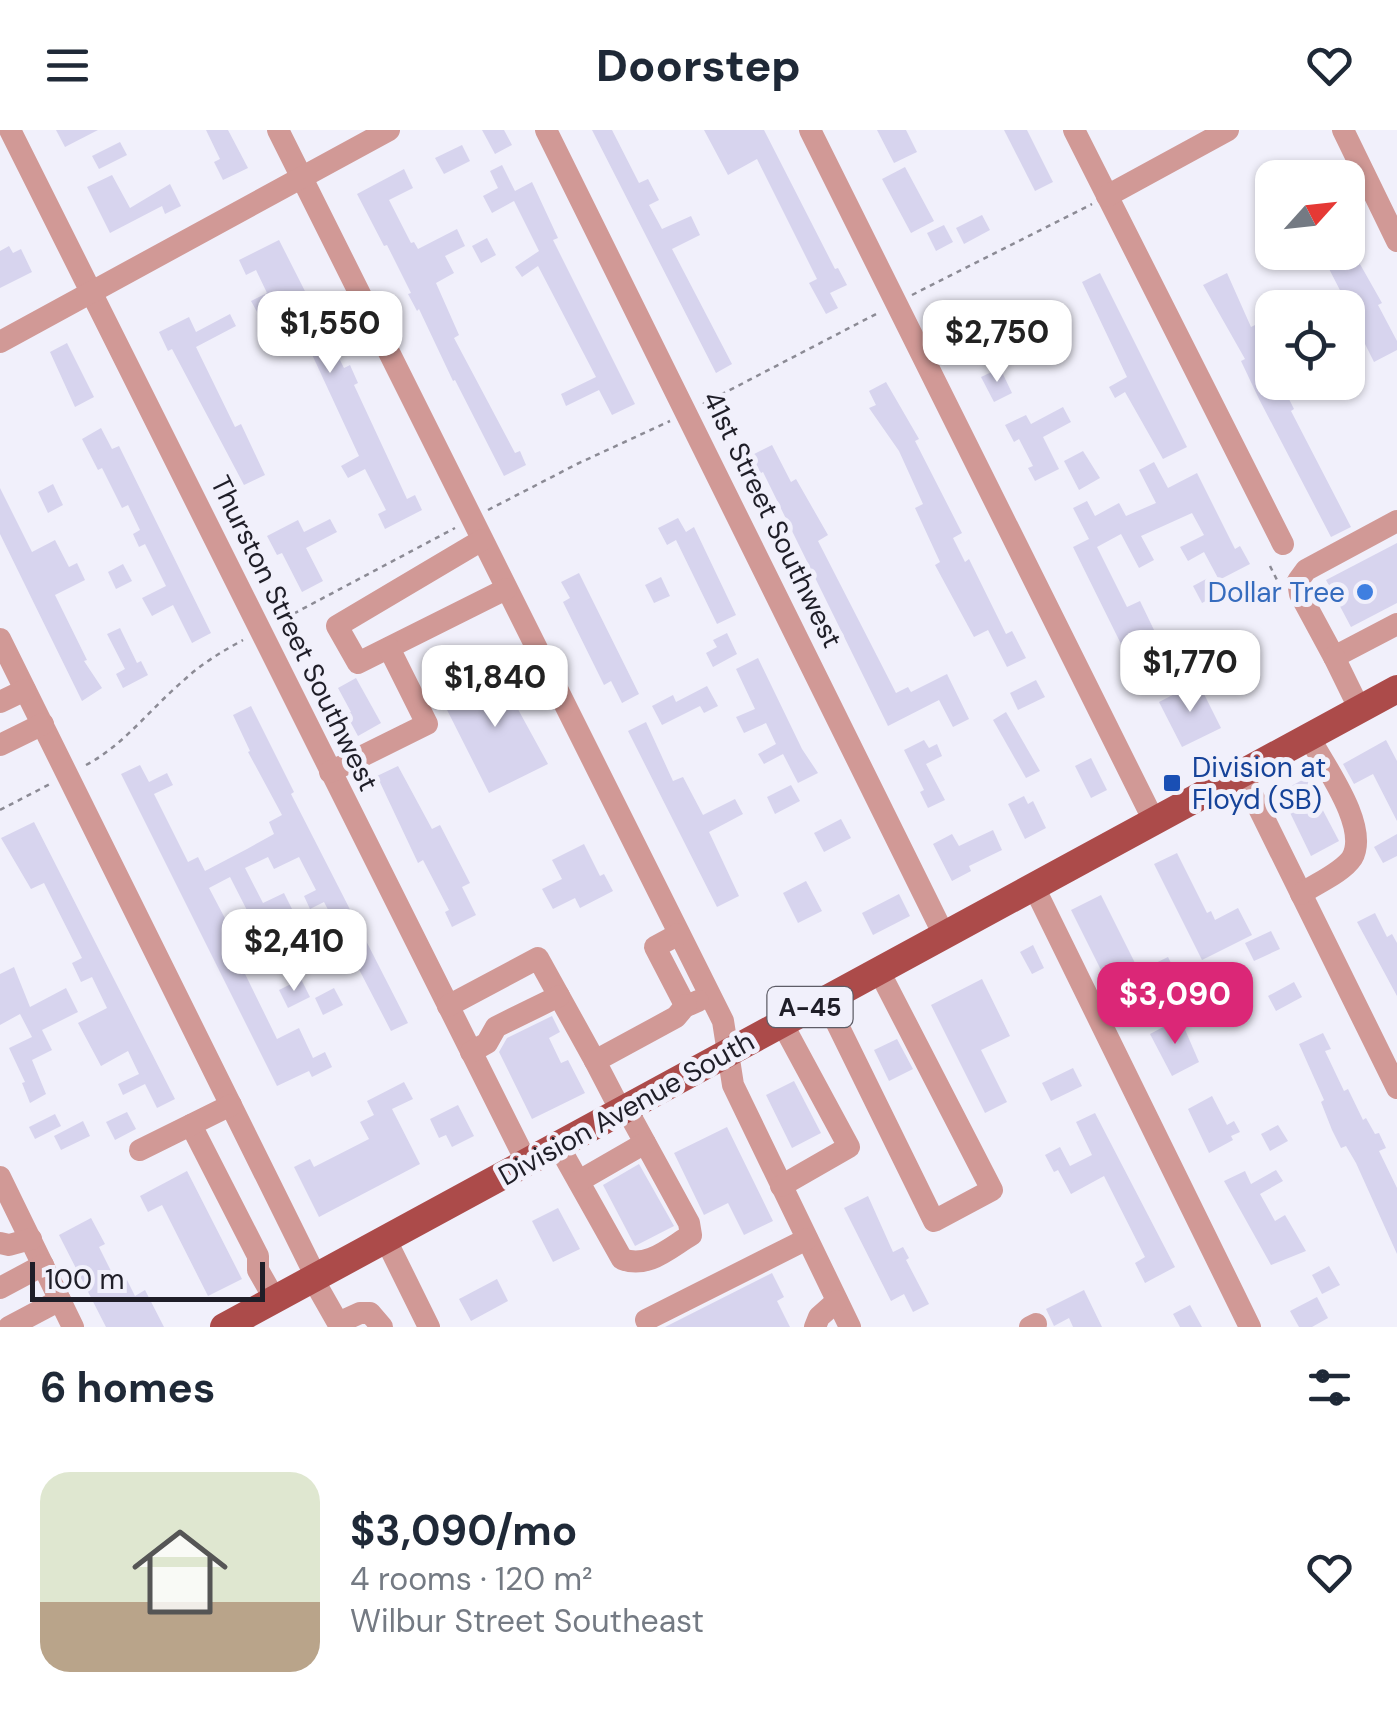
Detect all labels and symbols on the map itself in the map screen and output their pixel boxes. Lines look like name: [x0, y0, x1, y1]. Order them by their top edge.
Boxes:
north arrow: [1255, 160, 1365, 270]
pin: $1,550: [249, 291, 411, 376]
pin: $2,750: [916, 300, 1078, 385]
street label: 41st Street Southwest: [694, 385, 851, 654]
street label: Thurston Street Southwest: [202, 469, 387, 797]
place label: Dollar Tree: [1208, 574, 1345, 611]
marker: Dollar Tree: [1354, 581, 1376, 603]
pin: $1,770: [1109, 630, 1271, 715]
pin: $1,840: [414, 645, 576, 730]
place label: Division at Floyd (SB): [1192, 749, 1326, 818]
marker: Division at Floyd (SB): [1161, 772, 1183, 794]
pin: $2,410: [213, 909, 375, 994]
pin: $3,090: [1094, 962, 1256, 1047]
road number: A-45: [768, 987, 852, 1027]
street label: Division Avenue South: [492, 1023, 761, 1194]
scale bar: [30, 1257, 265, 1302]

